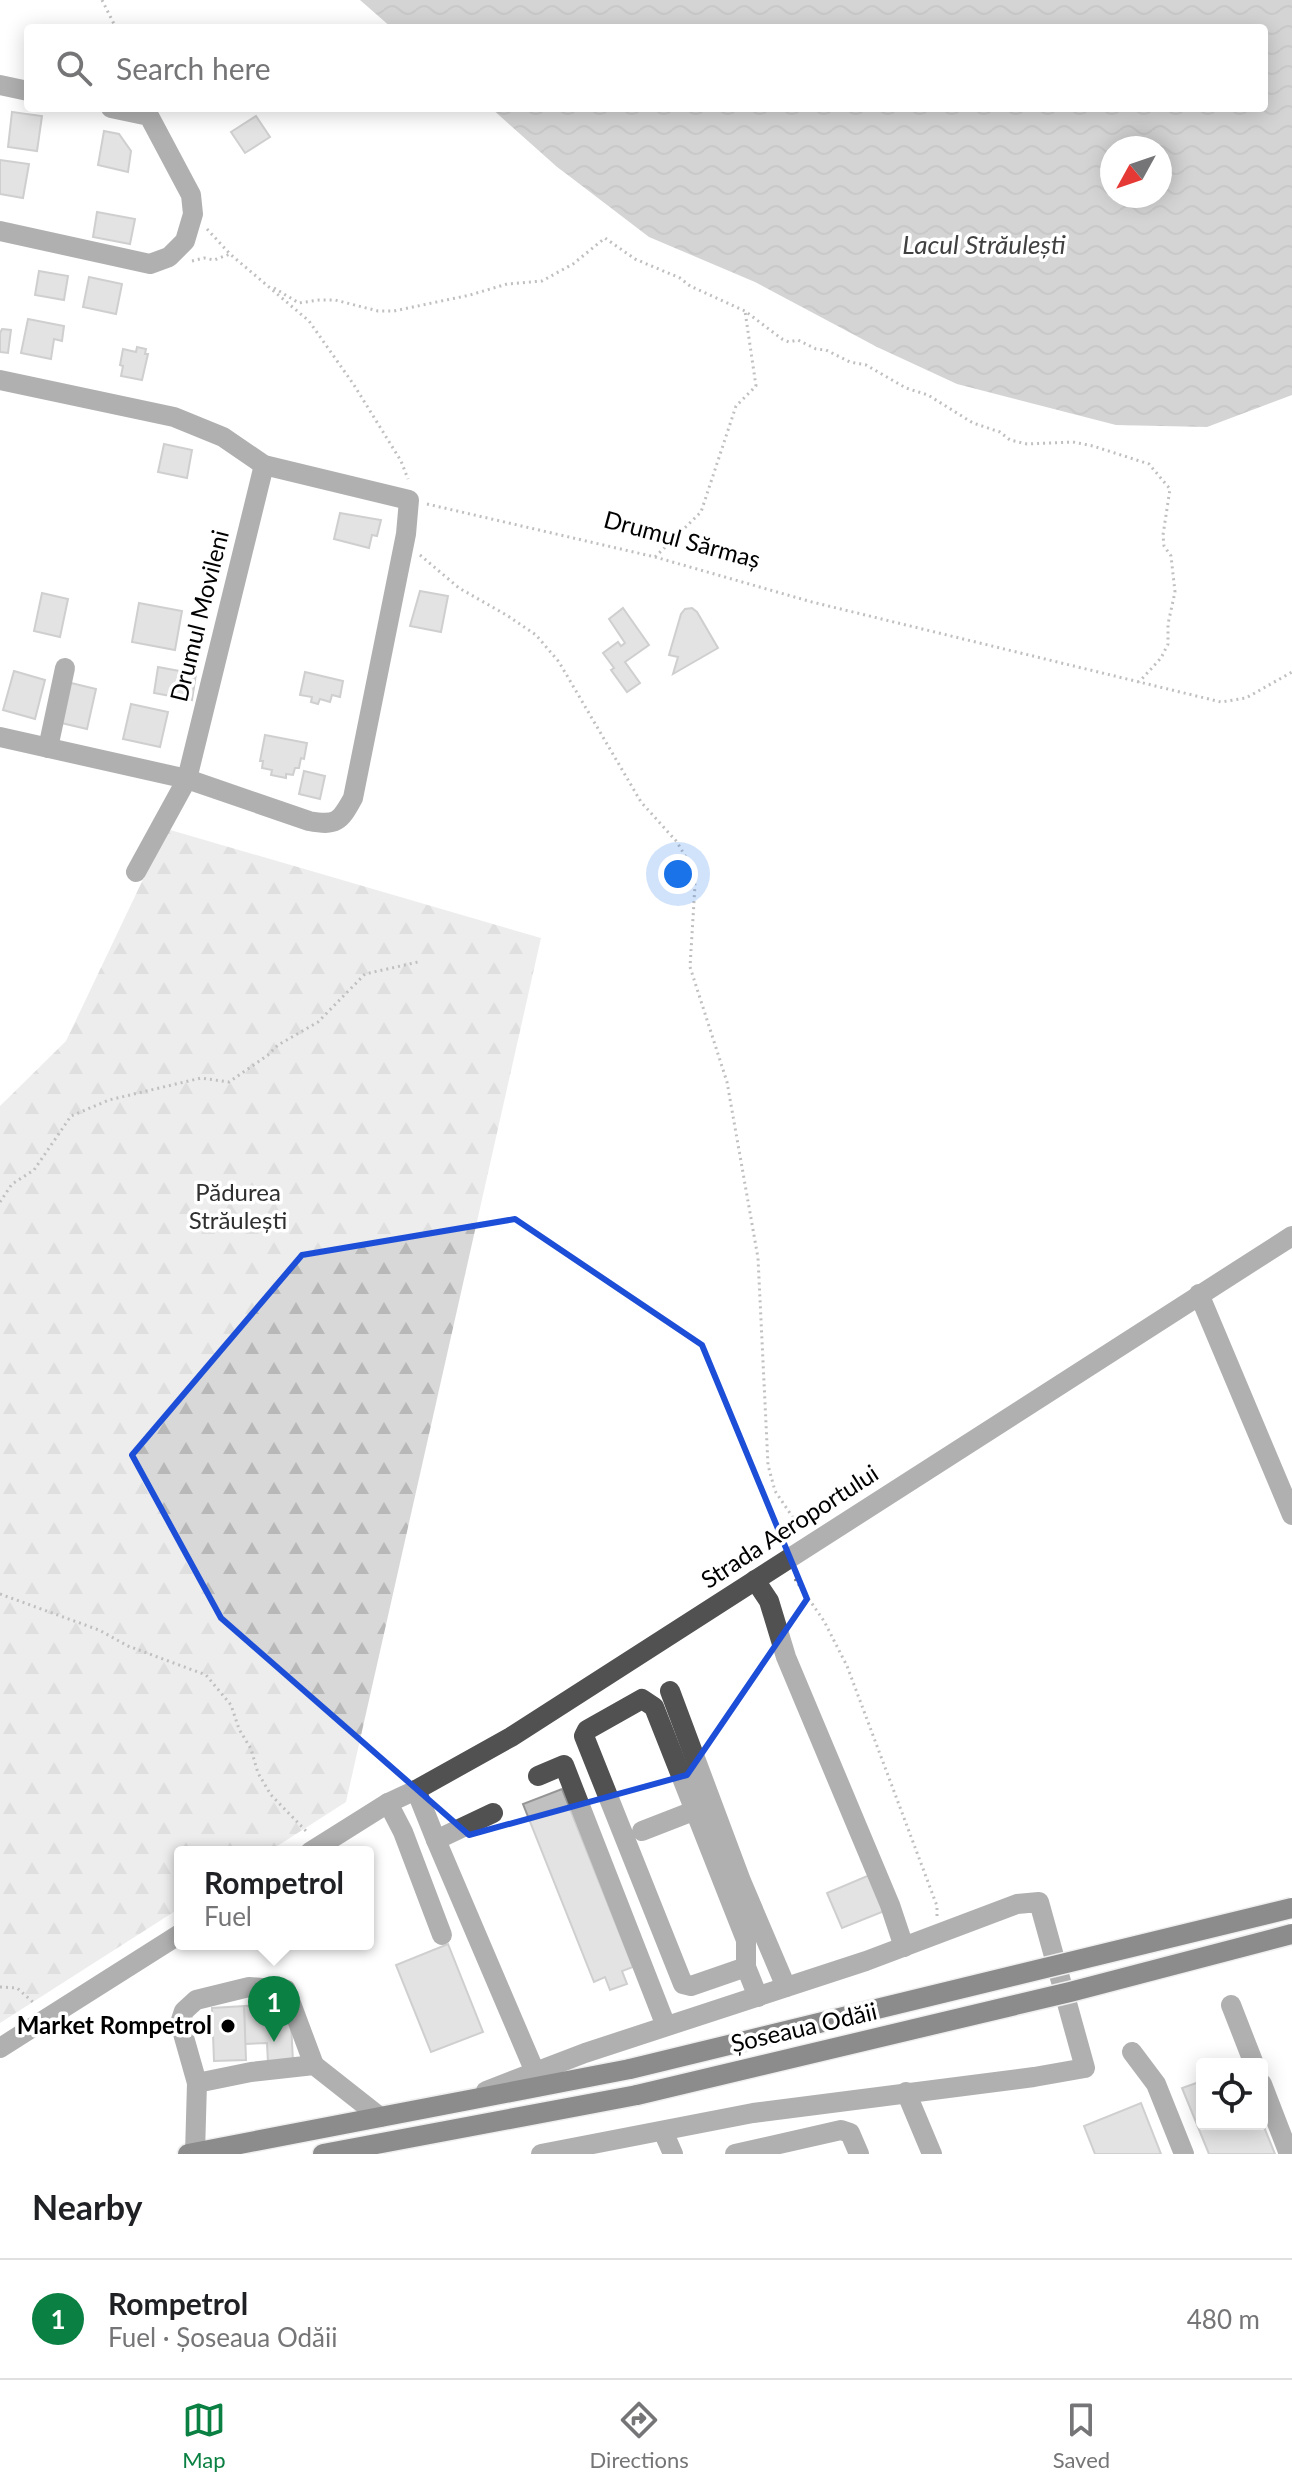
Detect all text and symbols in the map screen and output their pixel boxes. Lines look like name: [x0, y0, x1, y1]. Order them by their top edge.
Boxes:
search box: [24, 24, 1268, 112]
icon: search: [52, 46, 96, 90]
text: Search here: [116, 50, 271, 86]
north arrow: [1100, 136, 1172, 208]
water label: Lacul Străulești: [902, 228, 1066, 260]
street label: Drumul Sărmaș: [601, 504, 764, 573]
street label: Drumul Movileni: [163, 527, 234, 704]
your location: [658, 854, 698, 894]
park label: Pădurea Străulești: [189, 1177, 287, 1234]
street label: Strada Aeroportului: [695, 1458, 883, 1594]
popup: [174, 1846, 374, 1950]
text: Rompetrol: [204, 1864, 344, 1900]
text: Fuel: [204, 1900, 252, 1932]
pin: 1: [248, 1976, 300, 2042]
street label: Șoseaua Odăii: [728, 1996, 879, 2057]
place label: Market Rompetrol: [17, 2010, 212, 2039]
marker: Market Rompetrol: [219, 2017, 237, 2035]
map controls: [1196, 2058, 1268, 2130]
button: locate: [1196, 2058, 1268, 2130]
text: Nearby: [32, 2186, 143, 2227]
text: Rompetrol: [108, 2285, 248, 2321]
text: 1: [50, 2303, 66, 2335]
text: 480 m: [1187, 2303, 1260, 2335]
text: Fuel · Șoseaua Odăii: [108, 2321, 338, 2353]
tab: Map: [182, 2398, 226, 2473]
tab: Directions: [590, 2398, 689, 2473]
tab: Saved: [1053, 2398, 1110, 2473]

